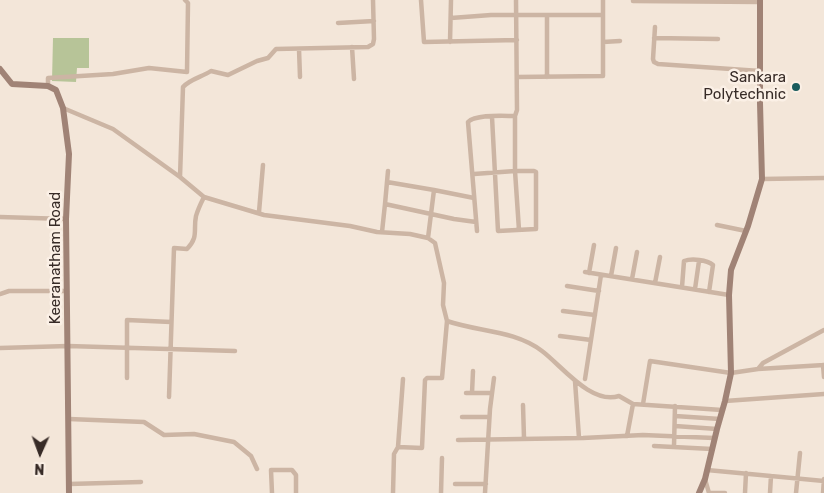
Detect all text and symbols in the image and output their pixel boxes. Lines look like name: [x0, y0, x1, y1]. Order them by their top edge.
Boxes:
place label: Sankara Polytechnic: [703, 69, 786, 104]
marker: Sankara Polytechnic: [790, 81, 802, 93]
street label: Keeranatham Road: [47, 192, 65, 324]
north arrow: [15, 428, 65, 478]
text: N: [34, 460, 45, 477]

